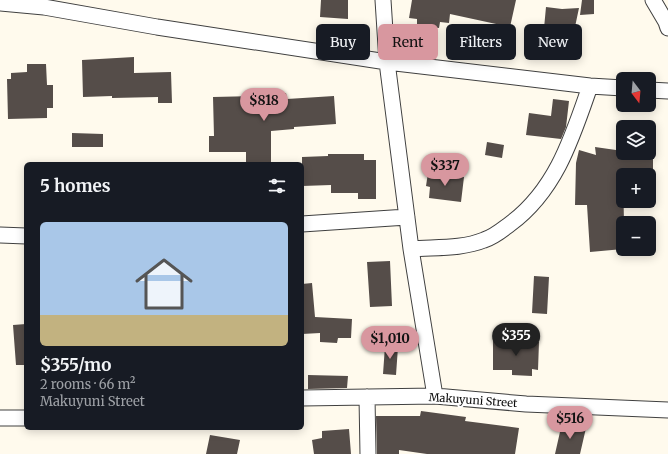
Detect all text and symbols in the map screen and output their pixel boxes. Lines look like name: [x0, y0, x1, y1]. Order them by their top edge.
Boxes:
chip: Buy: [316, 24, 370, 60]
chip: Rent: [378, 24, 438, 60]
chip: Filters: [446, 24, 516, 60]
chip: New: [524, 24, 582, 60]
north arrow: [616, 72, 656, 112]
map controls: [616, 72, 656, 256]
pin: $818: [240, 88, 288, 122]
text: $818: [249, 92, 279, 109]
button: layers: [616, 120, 656, 160]
pin: $337: [421, 153, 469, 187]
text: $337: [430, 157, 460, 174]
button: +: [616, 168, 656, 208]
text: 5 homes: [40, 175, 111, 197]
icon: filters: [266, 175, 288, 197]
button: −: [616, 216, 656, 256]
icon: home: [128, 248, 200, 320]
pin: $355: [492, 323, 540, 357]
pin: $1,010: [357, 326, 423, 360]
text: $355: [501, 327, 531, 344]
text: $1,010: [370, 330, 410, 347]
text: $355/mo: [40, 354, 111, 376]
text: 2 rooms · 66 m²: [40, 376, 135, 393]
street label: Makuyuni Street: [428, 390, 518, 410]
text: Makuyuni Street: [40, 393, 145, 410]
pin: $516: [546, 406, 594, 440]
text: $516: [556, 410, 584, 427]

